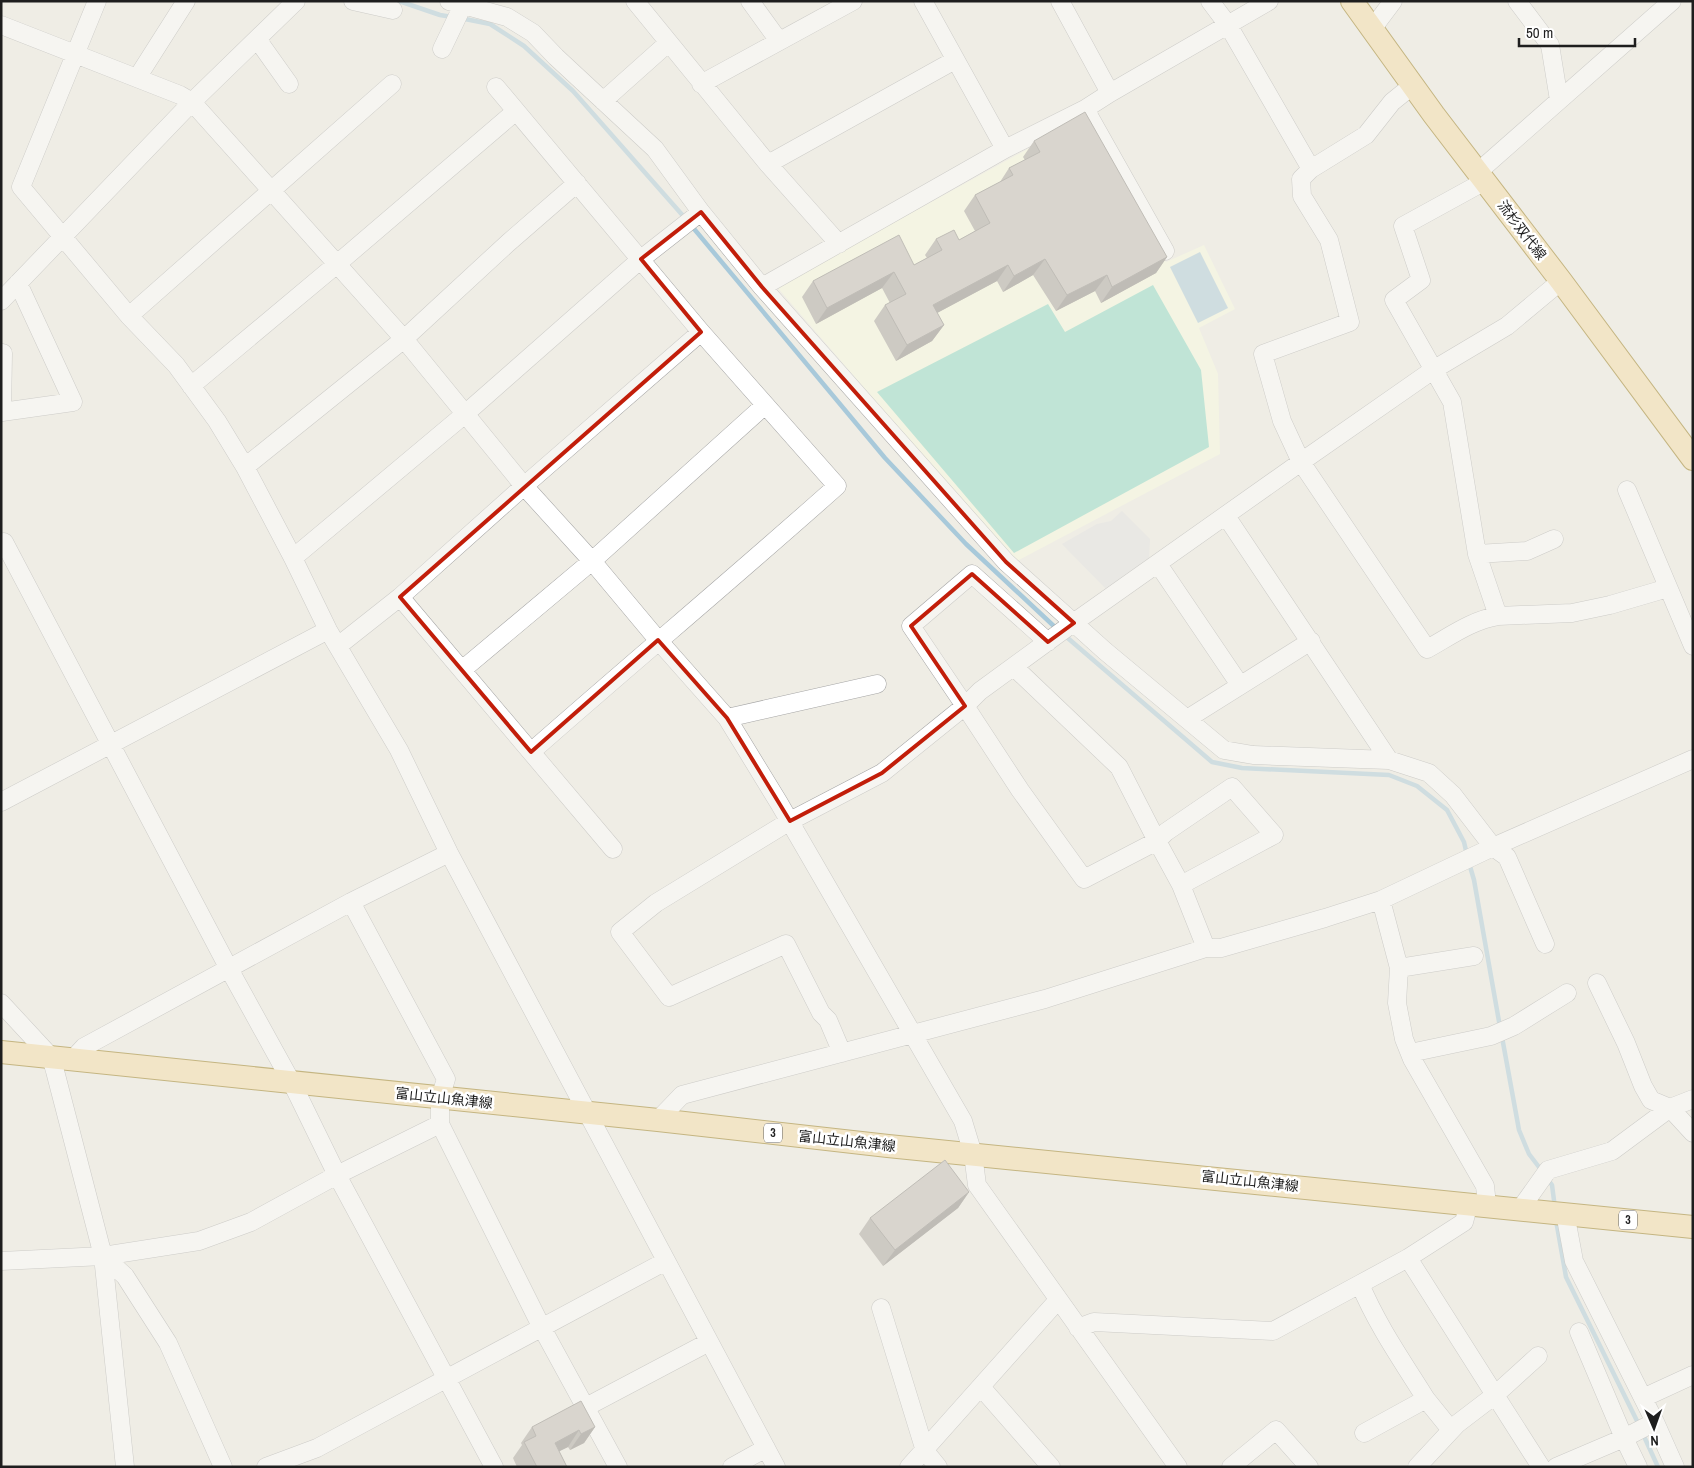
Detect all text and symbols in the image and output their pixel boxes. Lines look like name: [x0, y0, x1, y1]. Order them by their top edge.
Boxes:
scale bar: [1519, 15, 1635, 47]
text: 50 m: [1526, 22, 1553, 43]
street label: 流杉双代線: [1494, 197, 1550, 263]
street label: 富山立山魚津線: [394, 1084, 494, 1112]
road number: 3: [764, 1124, 782, 1142]
street label: 富山立山魚津線: [797, 1127, 897, 1155]
street label: 富山立山魚津線: [1200, 1167, 1300, 1195]
road number: 3: [1619, 1210, 1637, 1230]
north arrow: [1629, 1403, 1679, 1453]
text: N: [1650, 1432, 1659, 1450]

